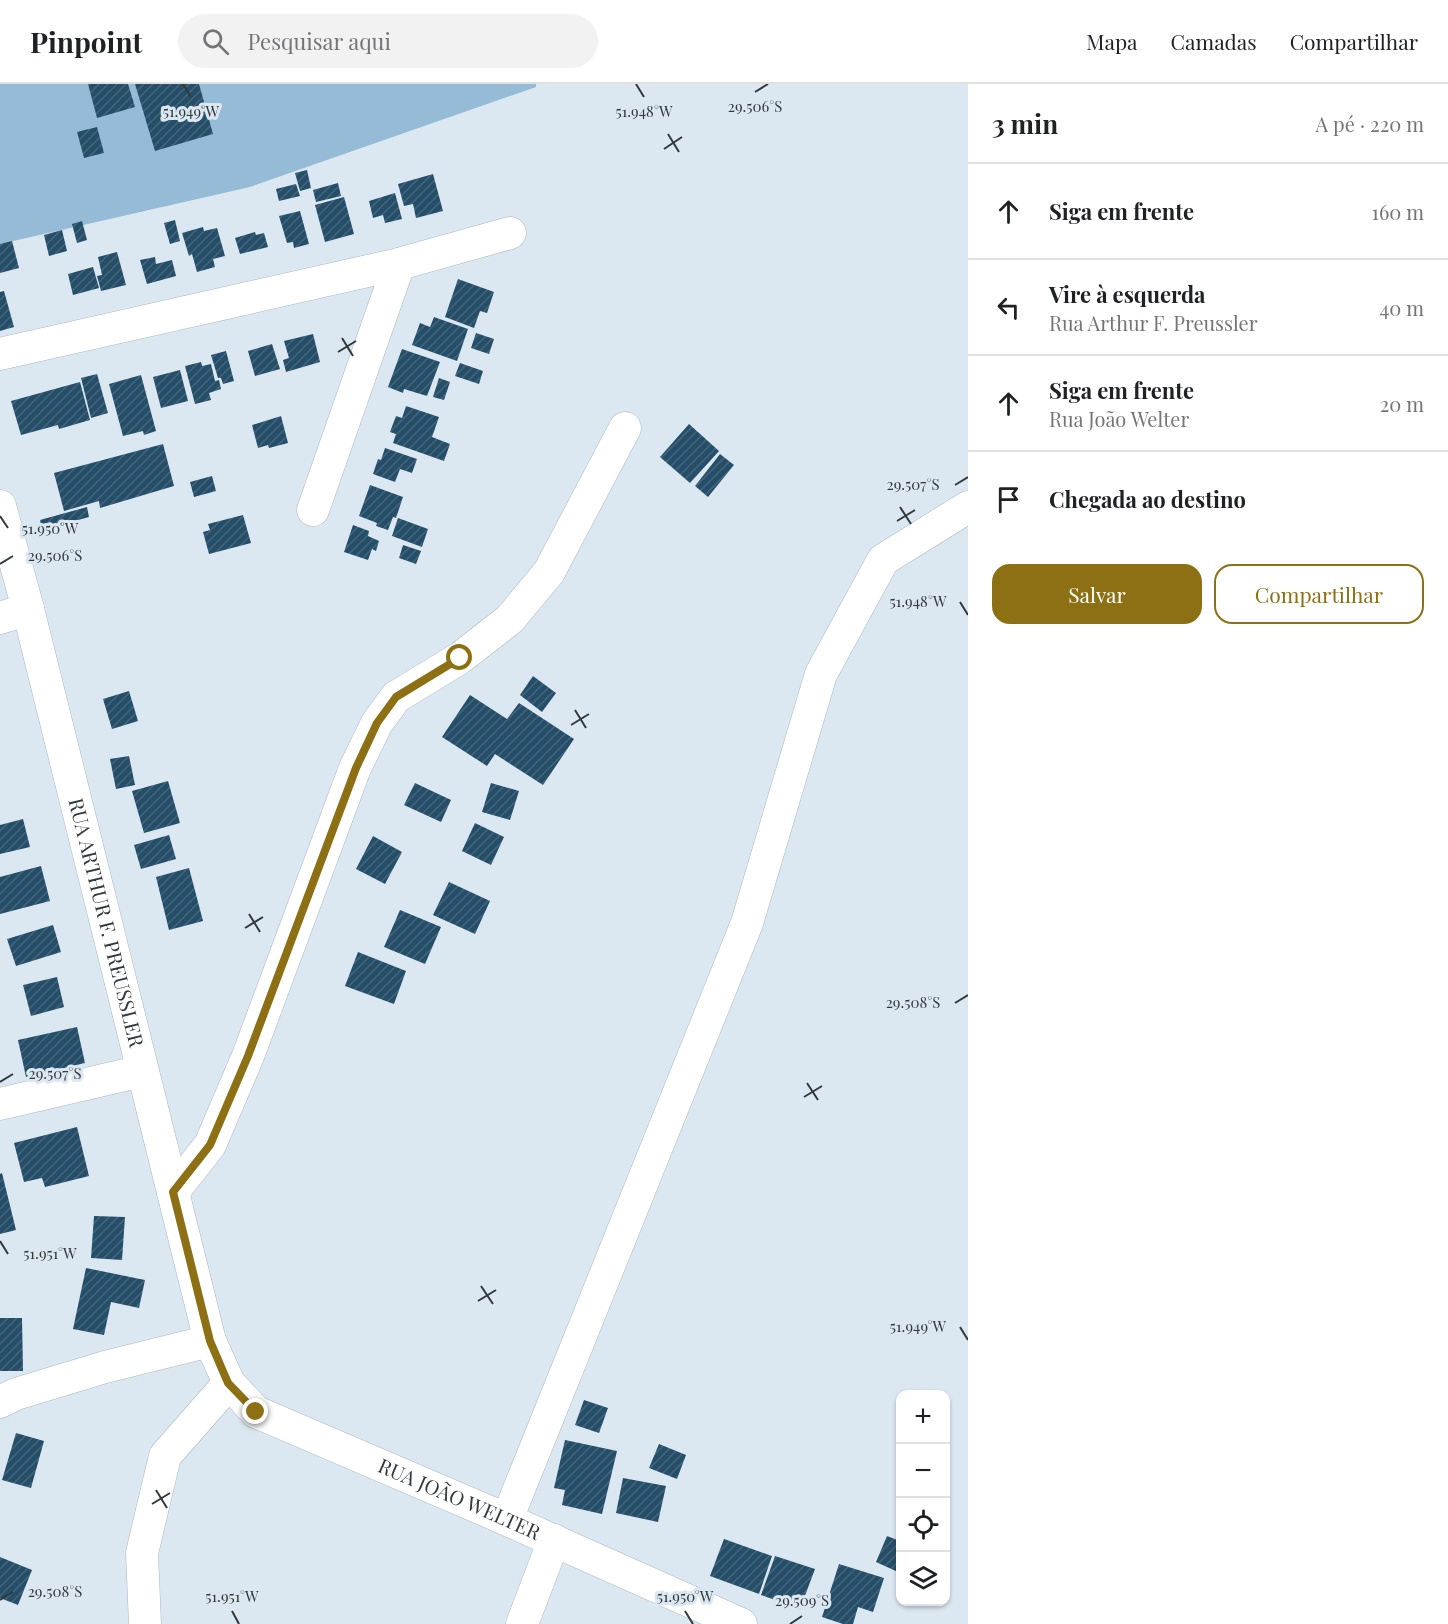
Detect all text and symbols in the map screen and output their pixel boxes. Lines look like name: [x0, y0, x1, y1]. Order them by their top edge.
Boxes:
search box: [178, 14, 598, 68]
text: Pinpoint: [30, 23, 142, 60]
icon: search: [199, 25, 232, 58]
text: Pesquisar aqui: [247, 26, 391, 56]
text: Mapa: [1086, 27, 1138, 55]
text: Camadas: [1171, 27, 1257, 55]
text: Compartilhar: [1290, 27, 1418, 55]
text: 29.506°S: [728, 96, 782, 116]
text: 51.949°W: [163, 101, 220, 121]
text: 51.948°W: [616, 101, 673, 121]
text: 3 min: [992, 106, 1058, 141]
text: A pé · 220 m: [1316, 110, 1424, 137]
icon: ahead: [992, 195, 1025, 228]
text: Siga em frente: [1049, 196, 1194, 226]
text: 160 m: [1372, 198, 1424, 225]
text: Vire à esquerda: [1049, 279, 1206, 309]
icon: left: [992, 291, 1025, 324]
text: 40 m: [1379, 294, 1424, 321]
text: Rua Arthur F. Preussler: [1049, 309, 1258, 336]
text: Siga em frente: [1049, 375, 1194, 405]
icon: ahead: [992, 387, 1025, 420]
text: 20 m: [1380, 390, 1424, 417]
text: Rua João Welter: [1049, 405, 1189, 432]
text: 29.507°S: [886, 474, 940, 494]
icon: arrive: [992, 483, 1025, 516]
text: Chegada ao destino: [1049, 484, 1246, 514]
text: 51.950°W: [22, 518, 79, 538]
text: 29.506°S: [28, 545, 82, 565]
button: Salvar: [992, 564, 1202, 624]
button: Compartilhar: [1214, 564, 1424, 624]
text: 51.948°W: [890, 591, 947, 611]
route start: [446, 644, 472, 670]
street label: RUA ARTHUR F. PREUSSLER: [63, 795, 152, 1051]
text: 29.508°S: [886, 992, 940, 1012]
text: 29.507°S: [28, 1063, 82, 1083]
text: 51.951°W: [23, 1243, 77, 1263]
text: 51.949°W: [890, 1316, 947, 1336]
map controls: [896, 1390, 950, 1606]
button: +: [896, 1390, 950, 1444]
route end: [242, 1398, 268, 1424]
button: −: [896, 1444, 950, 1498]
street label: RUA JOÃO WELTER: [375, 1451, 546, 1545]
button: locate: [896, 1498, 950, 1552]
button: layers: [896, 1552, 950, 1606]
text: 29.508°S: [28, 1581, 82, 1601]
text: 51.951°W: [205, 1586, 259, 1606]
text: 51.950°W: [657, 1586, 714, 1606]
text: 29.509°S: [775, 1590, 829, 1610]

